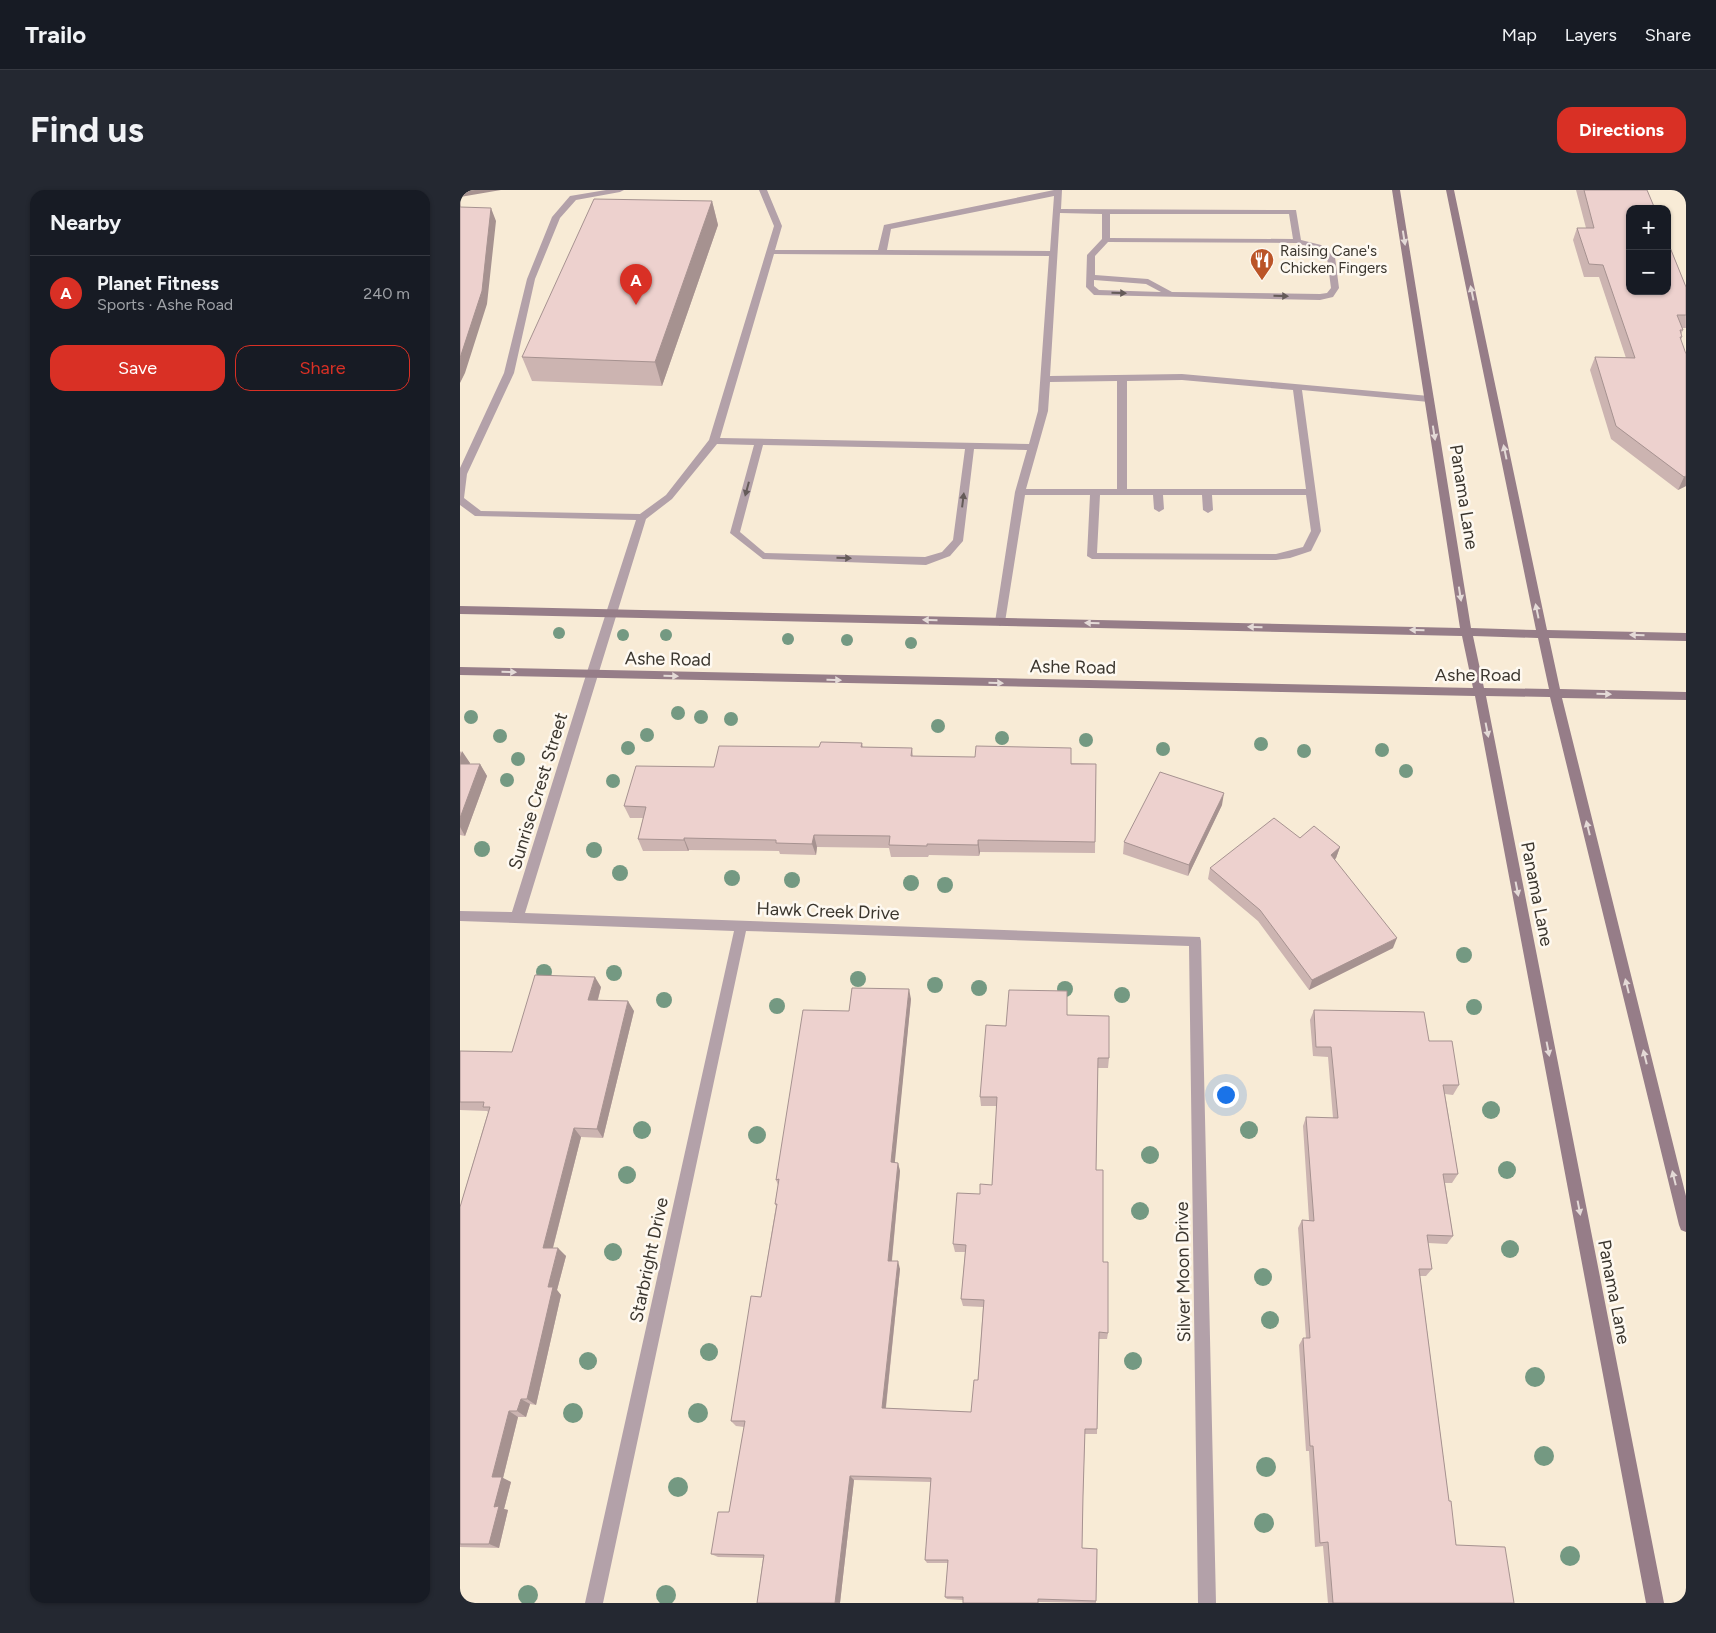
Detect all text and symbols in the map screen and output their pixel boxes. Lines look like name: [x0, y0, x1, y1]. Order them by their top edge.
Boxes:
text: Trailo: [25, 20, 86, 49]
text: Map: [1502, 24, 1537, 46]
text: Layers: [1565, 24, 1617, 46]
text: Share: [1645, 24, 1691, 46]
button: Directions: [1557, 107, 1686, 153]
text: Find us: [30, 109, 144, 151]
map controls: [1626, 205, 1671, 295]
button: +: [1626, 205, 1671, 250]
text: Nearby: [50, 210, 121, 235]
one-way arrow: [1400, 231, 1408, 247]
place label: Raising Cane's Chicken Fingers: [1280, 242, 1387, 277]
restaurant icon: Raising Cane's Chicken Fingers: [1249, 247, 1275, 281]
button: −: [1626, 250, 1671, 295]
pin: A: [620, 264, 652, 305]
text: Planet Fitness: [97, 272, 219, 295]
text: A: [60, 284, 72, 303]
text: 240 m: [363, 284, 410, 303]
one-way arrow: [1467, 284, 1475, 300]
one-way arrow: [1111, 289, 1127, 297]
one-way arrow: [1273, 292, 1289, 300]
text: Sports · Ashe Road: [97, 295, 233, 314]
button: Save: [50, 345, 225, 391]
button: Share: [235, 345, 410, 391]
one-way arrow: [1431, 426, 1439, 442]
street label: Panama Lane: [1445, 443, 1483, 551]
one-way arrow: [1500, 443, 1508, 459]
one-way arrow: [742, 482, 750, 497]
one-way arrow: [959, 492, 967, 508]
one-way arrow: [836, 555, 852, 563]
one-way arrow: [1456, 586, 1464, 602]
one-way arrow: [1533, 602, 1541, 618]
one-way arrow: [921, 616, 937, 624]
one-way arrow: [1084, 619, 1100, 627]
one-way arrow: [1246, 622, 1262, 630]
one-way arrow: [1409, 626, 1425, 634]
one-way arrow: [1629, 631, 1645, 639]
street label: Ashe Road: [625, 647, 711, 671]
street label: Ashe Road: [1030, 655, 1116, 679]
street label: Ashe Road: [1435, 664, 1521, 686]
one-way arrow: [501, 668, 517, 676]
one-way arrow: [663, 672, 679, 680]
one-way arrow: [826, 676, 842, 684]
one-way arrow: [988, 679, 1004, 687]
one-way arrow: [1596, 690, 1612, 698]
street label: Sunrise Crest Street: [504, 710, 572, 872]
one-way arrow: [1483, 722, 1491, 738]
one-way arrow: [1584, 821, 1592, 836]
street label: Panama Lane: [1516, 840, 1558, 948]
one-way arrow: [1514, 882, 1522, 898]
street label: Hawk Creek Drive: [756, 898, 900, 925]
one-way arrow: [1623, 978, 1631, 993]
one-way arrow: [1545, 1041, 1553, 1057]
one-way arrow: [1640, 1050, 1648, 1065]
your location: [1213, 1082, 1239, 1108]
one-way arrow: [1670, 1170, 1678, 1185]
street label: Starbright Drive: [625, 1195, 673, 1325]
street label: Silver Moon Drive: [1171, 1201, 1195, 1343]
one-way arrow: [1575, 1201, 1583, 1216]
street label: Panama Lane: [1593, 1238, 1635, 1346]

